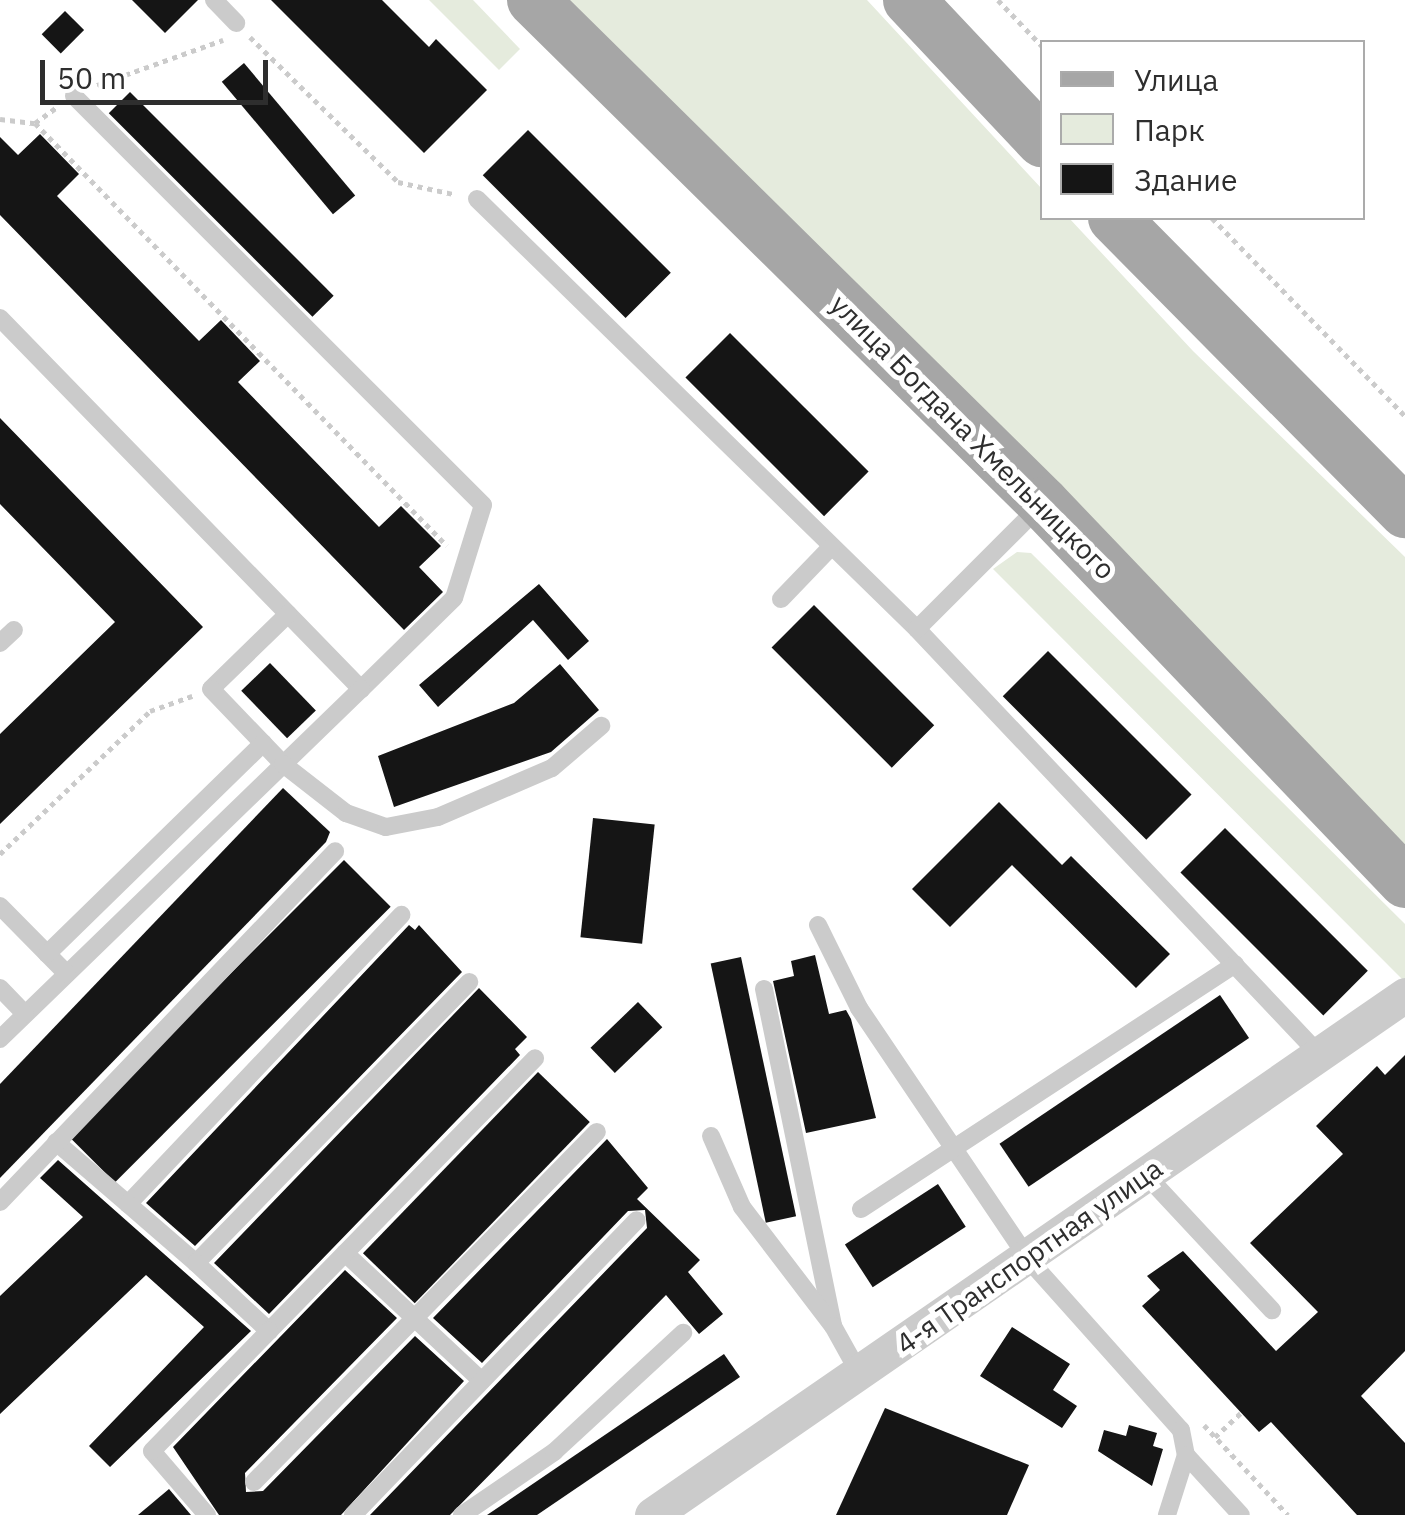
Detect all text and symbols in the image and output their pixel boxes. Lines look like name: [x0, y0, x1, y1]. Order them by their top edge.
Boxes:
scale bar: [45, 40, 272, 102]
legend: [1040, 40, 1365, 220]
text: 50 m: [57, 58, 126, 97]
text: Улица: [1134, 60, 1219, 99]
text: Парк: [1134, 110, 1205, 149]
text: Здание: [1134, 160, 1237, 199]
street label: улица Богдана Хмельницкого: [824, 288, 1122, 586]
street label: 4-я Транспортная улица: [889, 1151, 1169, 1361]

